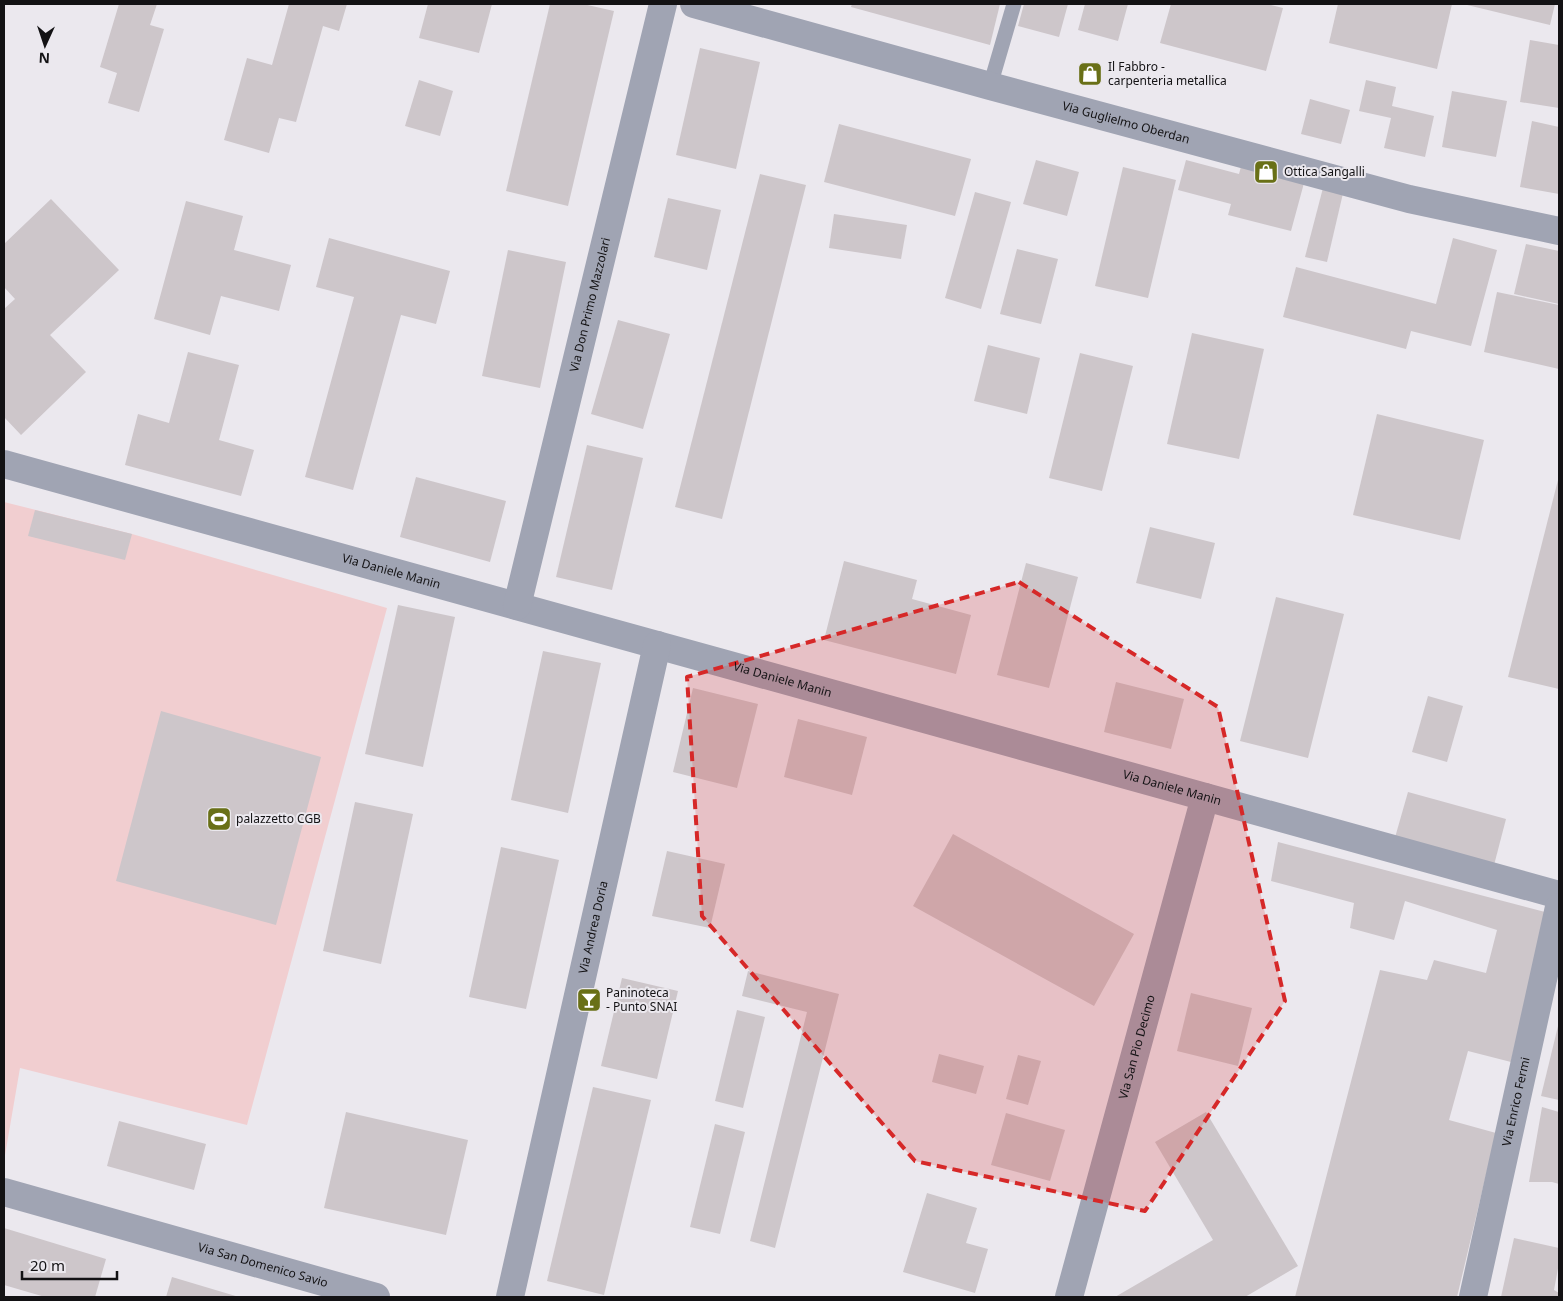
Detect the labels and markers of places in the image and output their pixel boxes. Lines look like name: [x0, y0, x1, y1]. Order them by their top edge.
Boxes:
place label: Il Fabbro - carpenteria metallica: [1108, 58, 1227, 89]
shop icon: Il Fabbro - carpenteria metallica: [1077, 61, 1103, 87]
shop icon: Ottica Sangalli: [1253, 159, 1279, 185]
place label: Ottica Sangalli: [1284, 163, 1365, 180]
sports icon: palazzetto CGB: [206, 806, 232, 832]
place label: palazzetto CGB: [236, 810, 321, 827]
place label: Paninoteca - Punto SNAI: [606, 984, 677, 1015]
bar icon: Paninoteca - Punto SNAI: [576, 987, 602, 1013]

